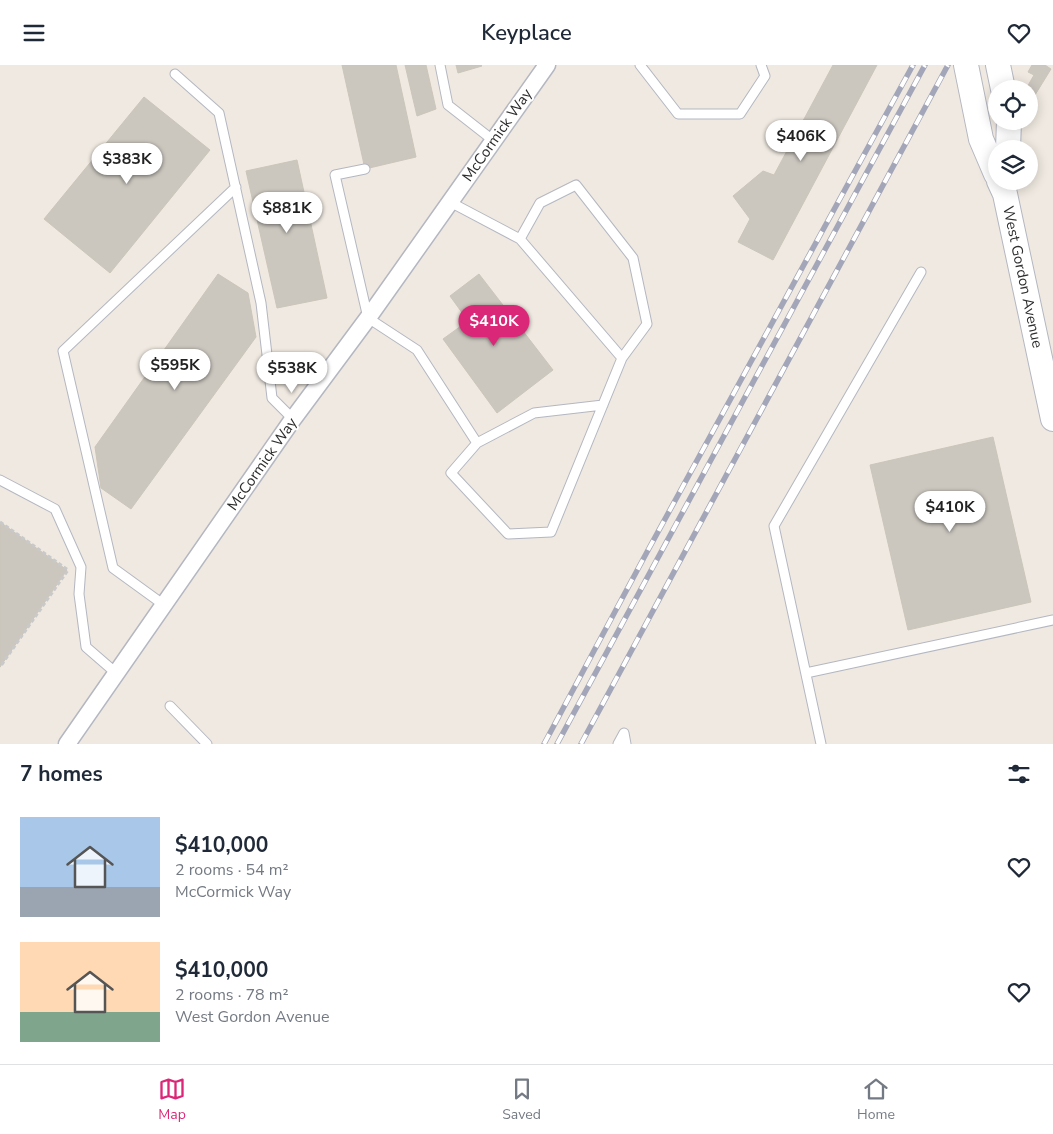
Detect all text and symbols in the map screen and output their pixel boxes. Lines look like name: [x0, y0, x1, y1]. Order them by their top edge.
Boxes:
text: Keyplace: [481, 18, 572, 48]
icon: menu: [20, 19, 48, 47]
icon: heart: [1005, 19, 1033, 47]
map controls: [988, 80, 1038, 190]
button: locate: [988, 80, 1038, 130]
street label: McCormick Way: [458, 84, 537, 185]
pin: $406K: [766, 119, 836, 162]
text: $406K: [776, 125, 826, 147]
button: layers: [988, 140, 1038, 190]
pin: $383K: [92, 143, 162, 185]
text: $383K: [102, 148, 152, 170]
pin: $881K: [252, 191, 322, 234]
text: $881K: [262, 197, 312, 219]
street label: West Gordon Avenue: [998, 204, 1048, 350]
pin: $410K: [459, 305, 529, 347]
text: $410K: [469, 310, 519, 332]
pin: $595K: [140, 349, 210, 391]
pin: $538K: [257, 351, 327, 394]
text: $595K: [150, 354, 200, 376]
text: $538K: [267, 357, 317, 379]
street label: McCormick Way: [223, 413, 302, 514]
pin: $410K: [915, 491, 985, 533]
text: $410K: [925, 496, 975, 518]
text: 7 homes: [20, 760, 103, 788]
icon: filters: [1005, 760, 1033, 788]
text: $410,000: [175, 831, 268, 859]
icon: home: [60, 837, 120, 897]
icon: heart: [1005, 853, 1033, 881]
text: 2 rooms · 54 m²: [175, 859, 288, 881]
text: McCormick Way: [175, 881, 291, 903]
text: $410,000: [175, 956, 268, 984]
icon: home: [60, 962, 120, 1022]
icon: heart: [1005, 978, 1033, 1006]
text: 2 rooms · 78 m²: [175, 984, 288, 1006]
text: West Gordon Avenue: [175, 1006, 330, 1028]
tab: Map: [158, 1075, 186, 1124]
tab: Saved: [502, 1075, 541, 1124]
tab: Home: [857, 1075, 895, 1124]

